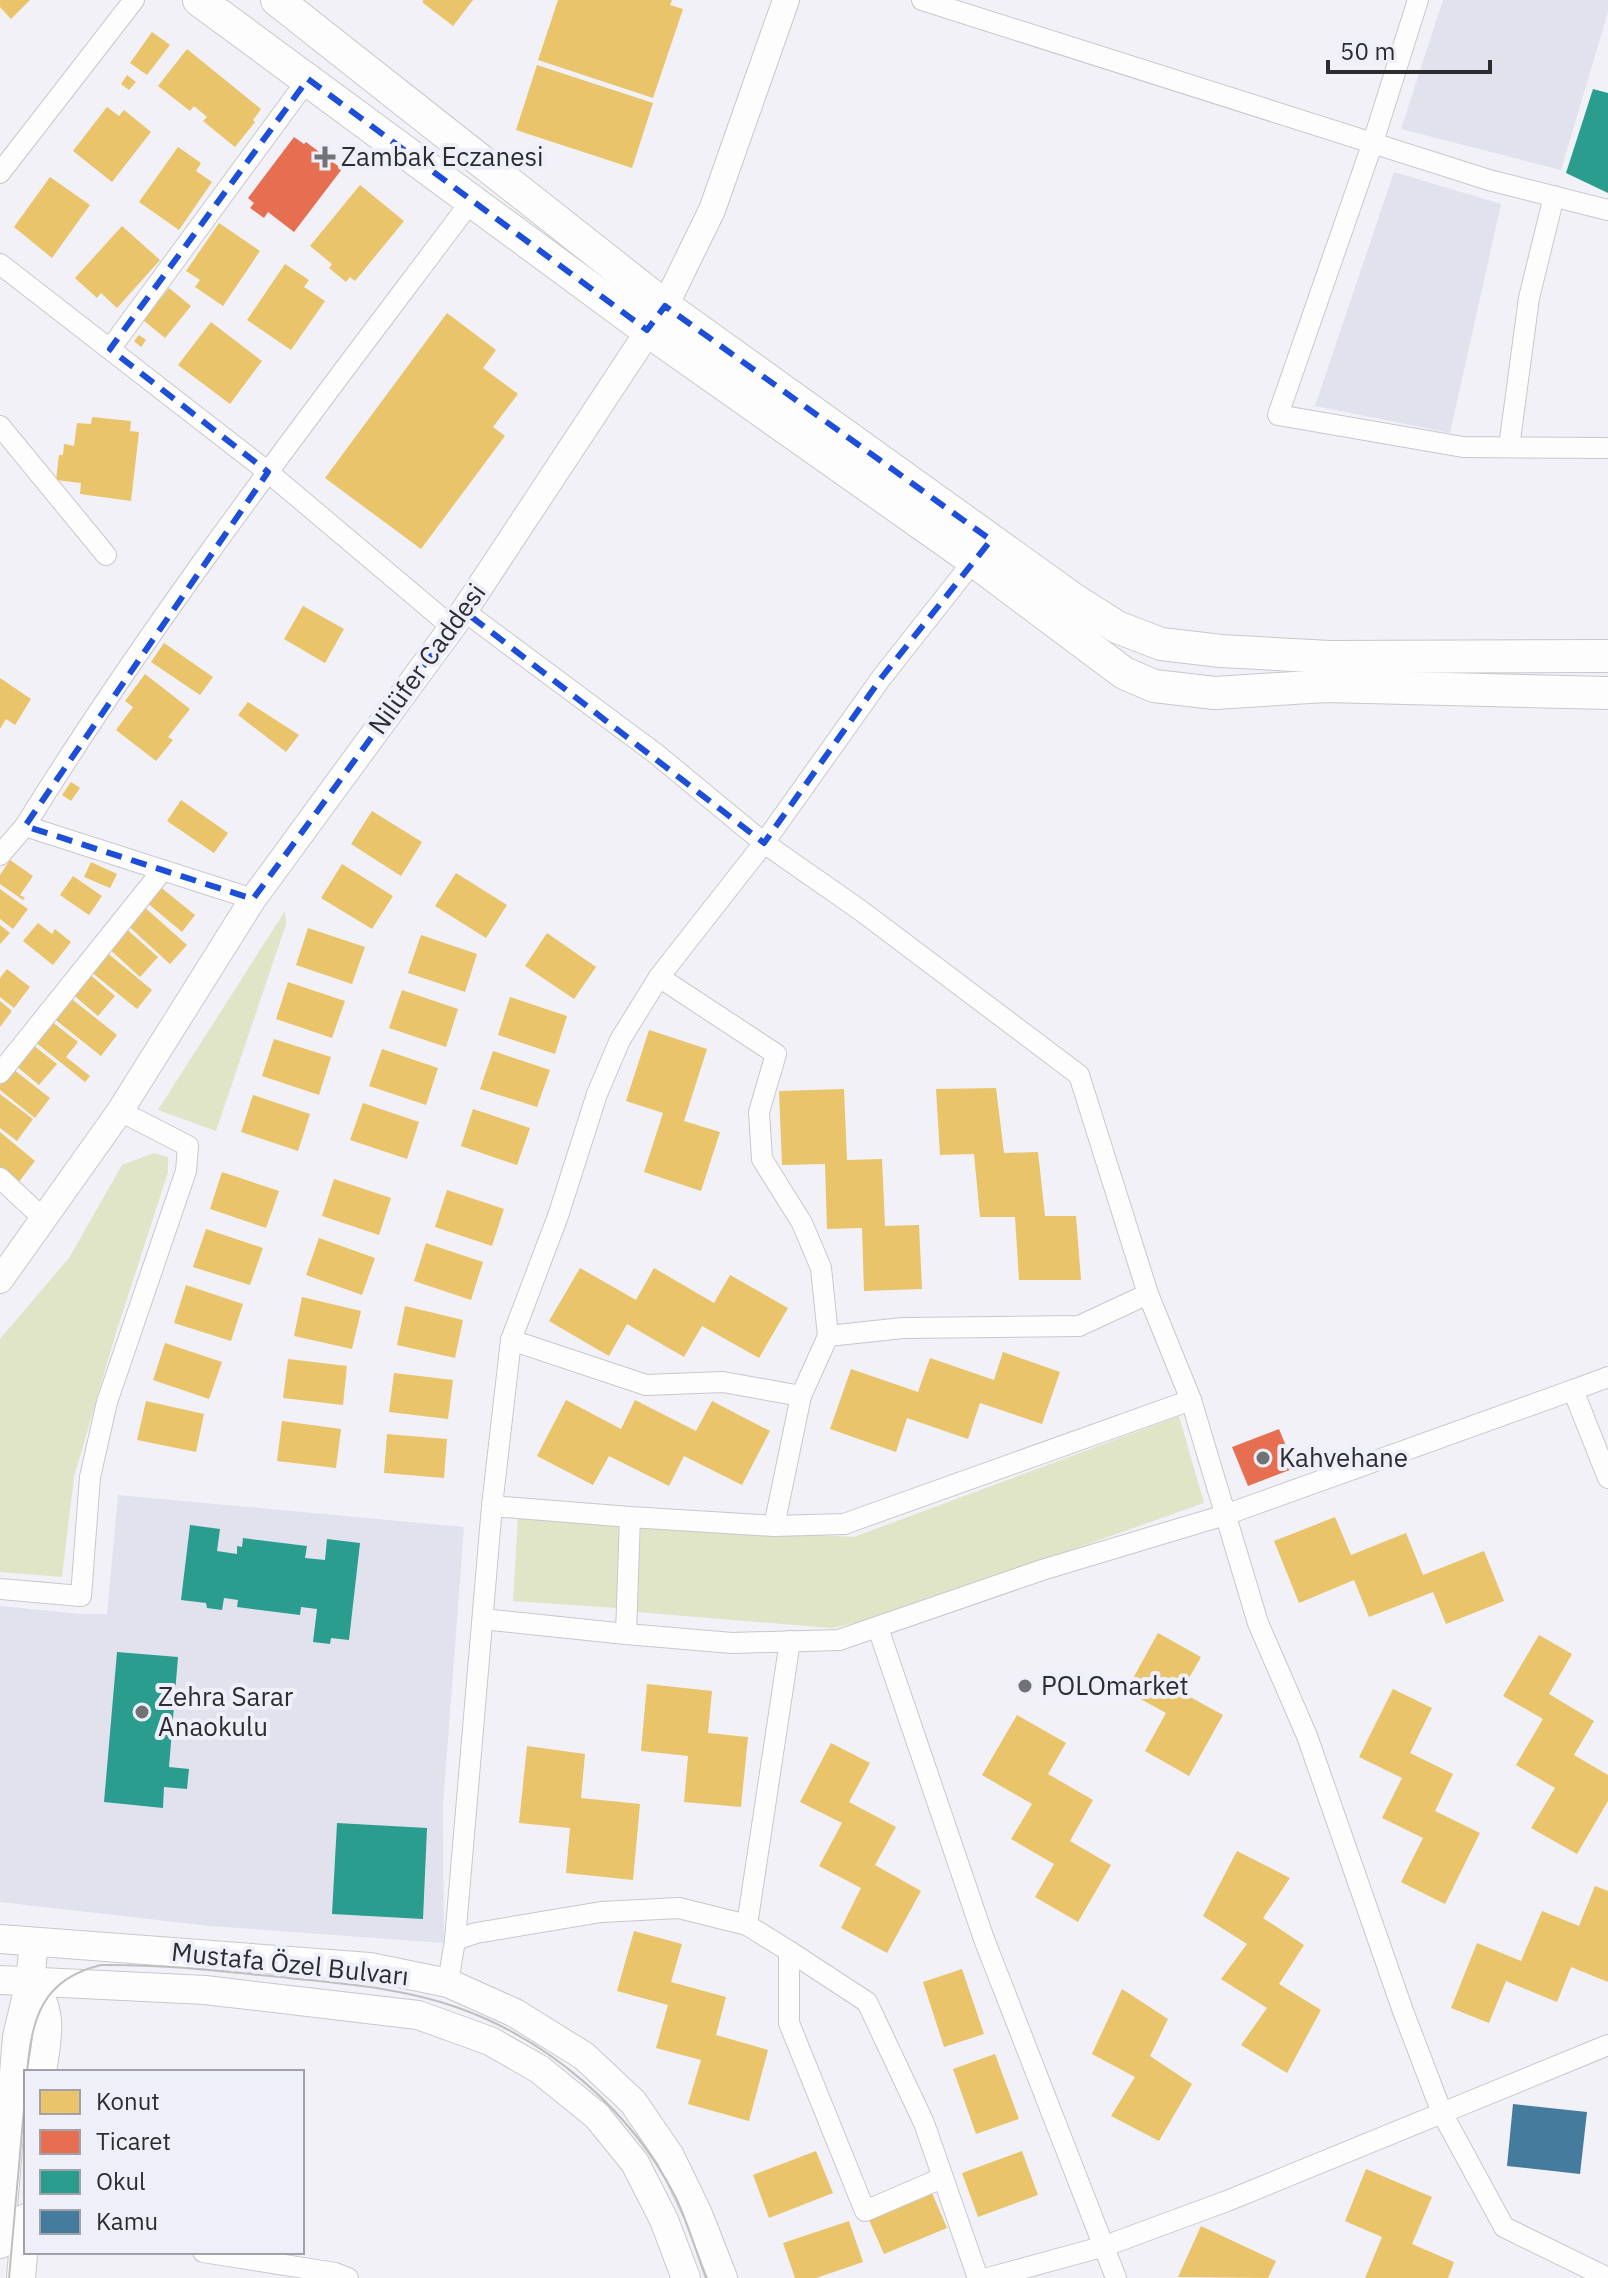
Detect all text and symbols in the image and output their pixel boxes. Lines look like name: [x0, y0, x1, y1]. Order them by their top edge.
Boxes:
scale bar: [1328, 24, 1490, 74]
text: 50 m: [1340, 35, 1395, 67]
place label: Zambak Eczanesi: [341, 139, 544, 173]
marker: Zambak Eczanesi: [316, 148, 334, 166]
street label: Nilüfer Caddesi: [360, 576, 492, 741]
place label: Kahvehane: [1279, 1440, 1408, 1474]
marker: Kahvehane: [1254, 1449, 1272, 1467]
place label: POLOmarket: [1041, 1668, 1189, 1702]
marker: POLOmarket: [1016, 1677, 1034, 1695]
place label: Zehra Sarar Anaokulu: [158, 1679, 294, 1743]
marker: Zehra Sarar Anaokulu: [133, 1703, 151, 1721]
street label: Mustafa Özel Bulvarı: [170, 1934, 411, 1992]
legend: [24, 2070, 304, 2254]
text: Konut: [96, 2085, 160, 2117]
text: Ticaret: [96, 2125, 171, 2157]
text: Okul: [96, 2165, 146, 2197]
text: Kamu: [96, 2205, 158, 2237]

